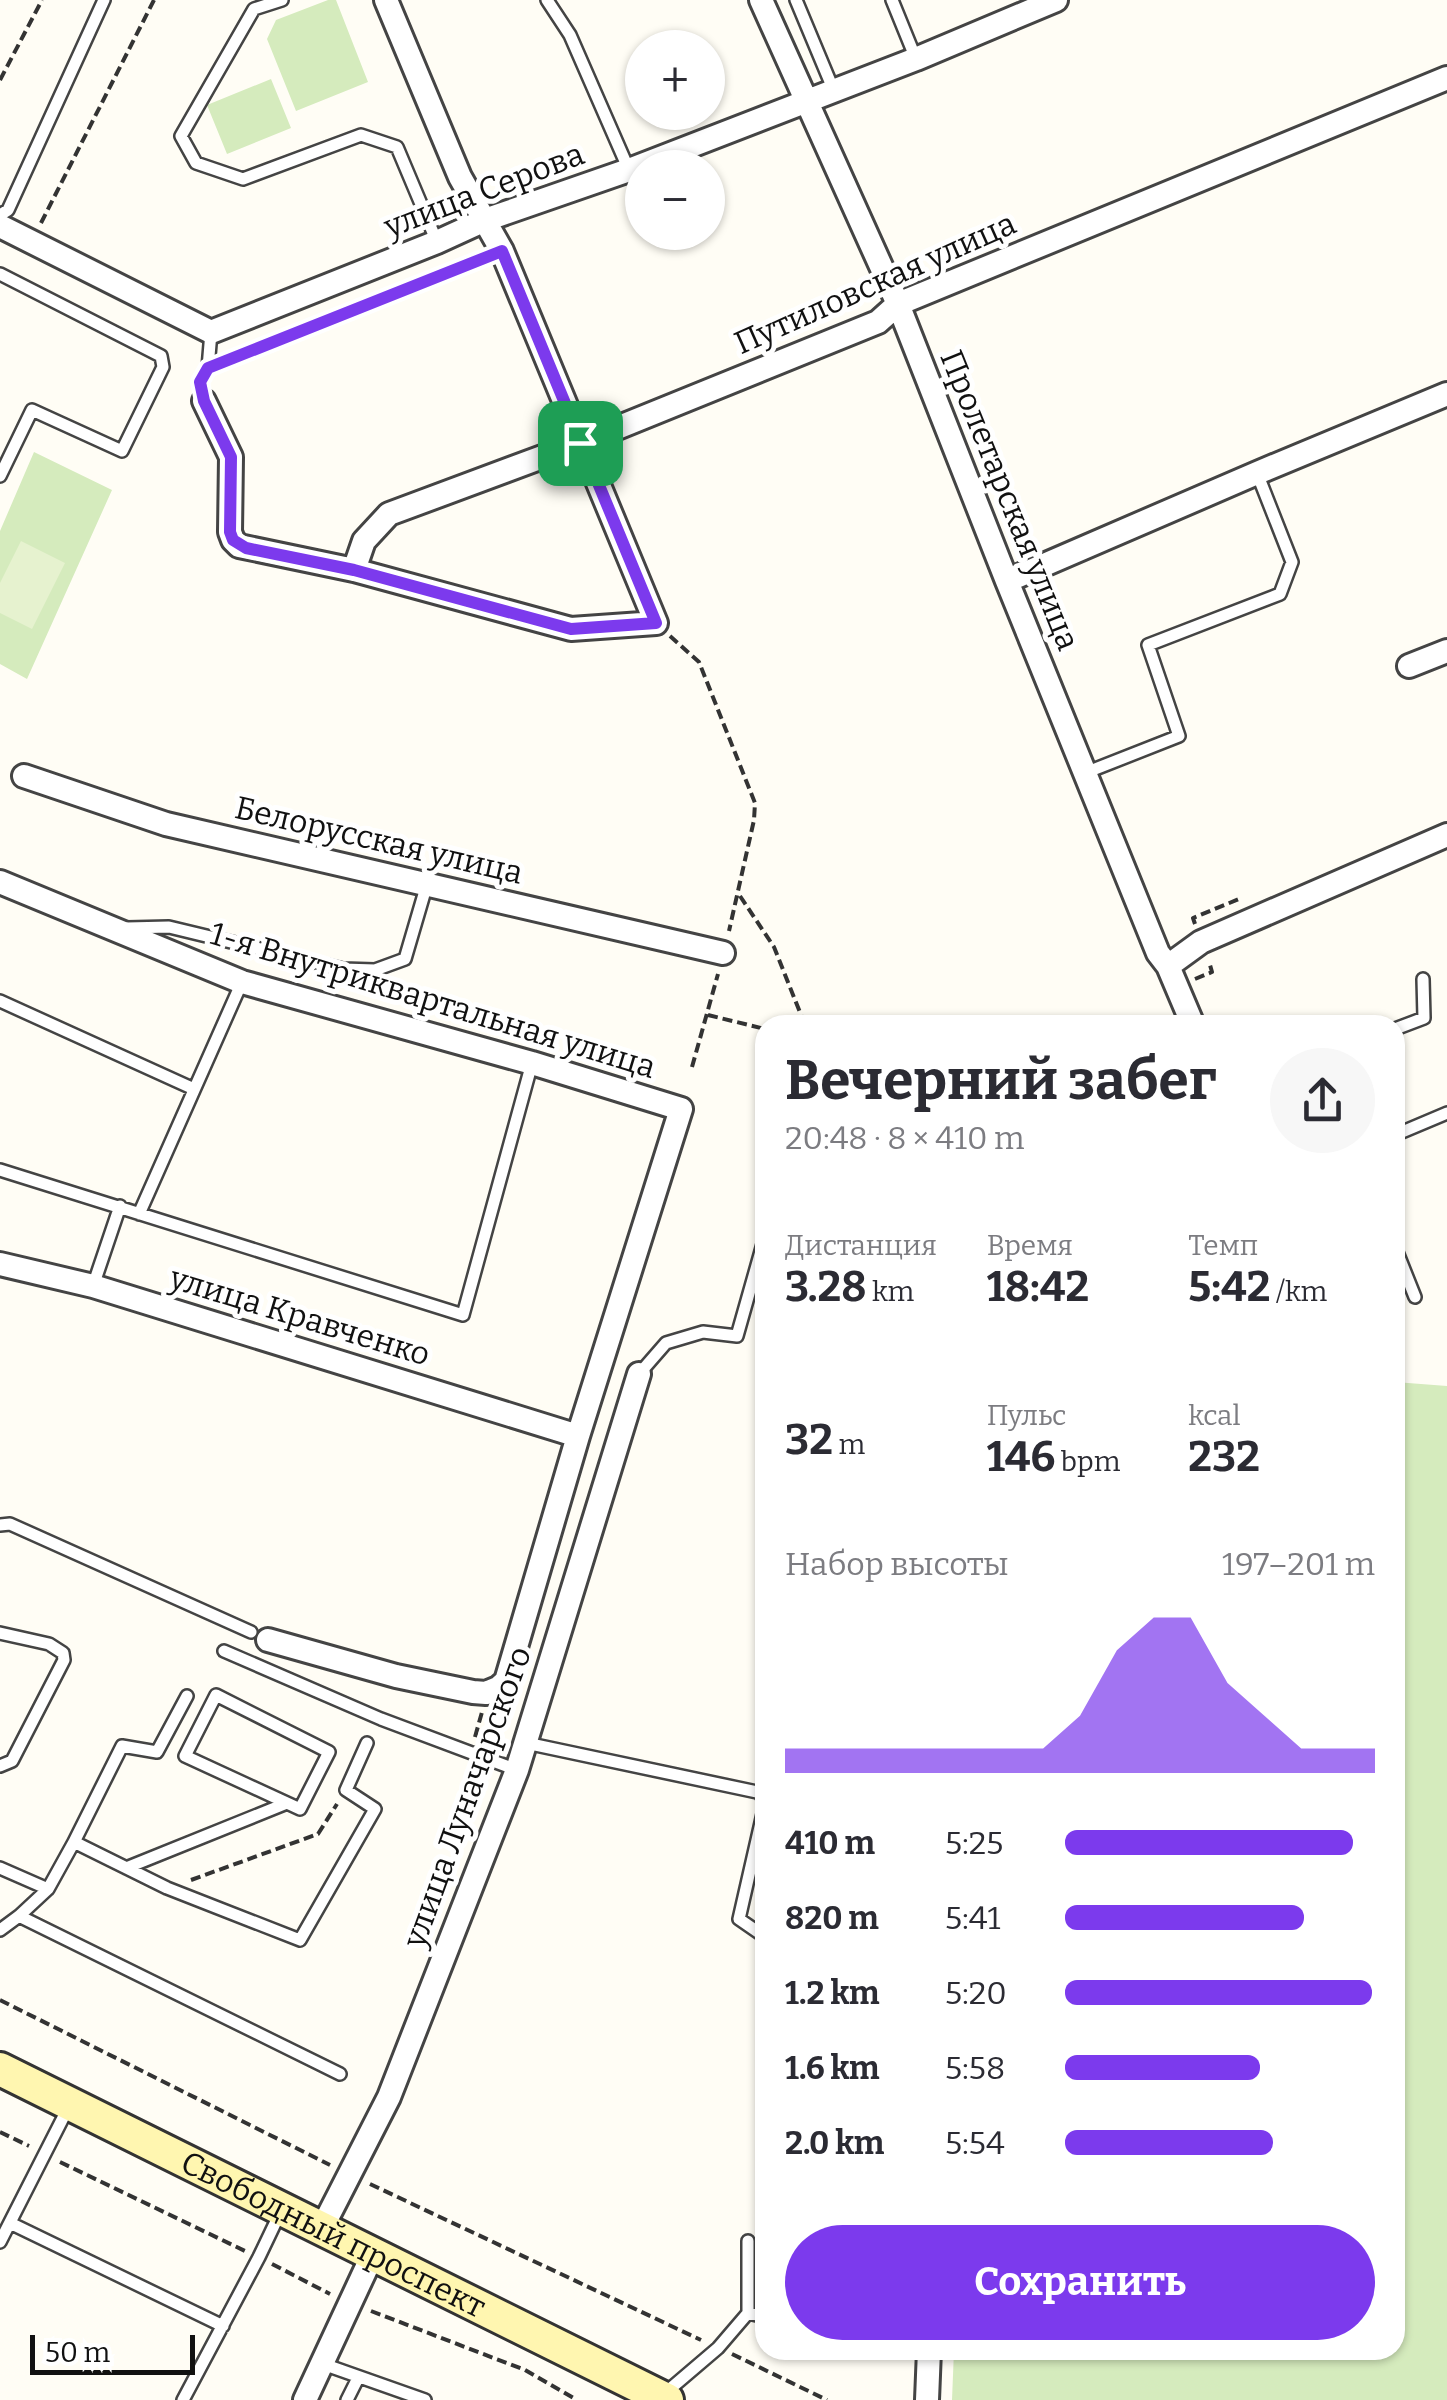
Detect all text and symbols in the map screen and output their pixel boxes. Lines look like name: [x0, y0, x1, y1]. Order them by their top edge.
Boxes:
map controls: [625, 30, 725, 250]
button: +: [625, 30, 725, 130]
street label: улица Серова: [378, 134, 589, 246]
button: −: [625, 150, 725, 250]
street label: Путиловская улица: [729, 204, 1021, 362]
street label: Пролетарская улица: [932, 344, 1088, 656]
pin: [538, 401, 623, 486]
icon: arrive: [553, 416, 608, 471]
street label: Белорусская улица: [231, 788, 527, 892]
street label: 1-я Внутриквартальная улица: [206, 914, 660, 1086]
text: Вечерний забег: [785, 1048, 1217, 1114]
button: share: [1270, 1048, 1375, 1153]
text: 20:48 · 8 × 410 m: [785, 1119, 1025, 1157]
text: Дистанция: [785, 1229, 937, 1262]
text: Время: [987, 1229, 1073, 1262]
text: Темп: [1188, 1229, 1258, 1262]
street label: улица Кравченко: [164, 1258, 435, 1374]
text: 3.28: [785, 1262, 867, 1312]
text: 18:42: [987, 1262, 1089, 1312]
text: 5:42: [1188, 1262, 1270, 1312]
text: km: [867, 1275, 914, 1308]
text: /km: [1270, 1275, 1327, 1308]
text: Пульс: [987, 1399, 1066, 1432]
text: kcal: [1188, 1399, 1240, 1432]
text: 32: [785, 1415, 833, 1465]
text: m: [833, 1428, 865, 1461]
text: 146: [987, 1432, 1055, 1482]
text: 232: [1188, 1432, 1260, 1482]
text: bpm: [1055, 1445, 1120, 1478]
text: Набор высоты: [785, 1545, 1009, 1583]
text: 197–201 m: [1222, 1545, 1375, 1583]
street label: улица Луначарского: [395, 1642, 539, 1953]
text: 410 m: [785, 1824, 875, 1862]
text: 5:25: [945, 1824, 1003, 1862]
text: 820 m: [785, 1899, 879, 1937]
text: 5:41: [945, 1899, 1001, 1937]
text: 1.2 km: [785, 1974, 880, 2012]
text: 5:20: [945, 1974, 1007, 2012]
text: 1.6 km: [785, 2049, 880, 2087]
text: 5:58: [945, 2049, 1005, 2087]
text: 2.0 km: [785, 2124, 884, 2162]
text: 5:54: [945, 2124, 1005, 2162]
street label: Свободный проспект: [175, 2143, 492, 2326]
button: Сохранить: [785, 2225, 1375, 2340]
scale bar: [30, 2330, 195, 2374]
text: 50 m: [45, 2336, 110, 2369]

